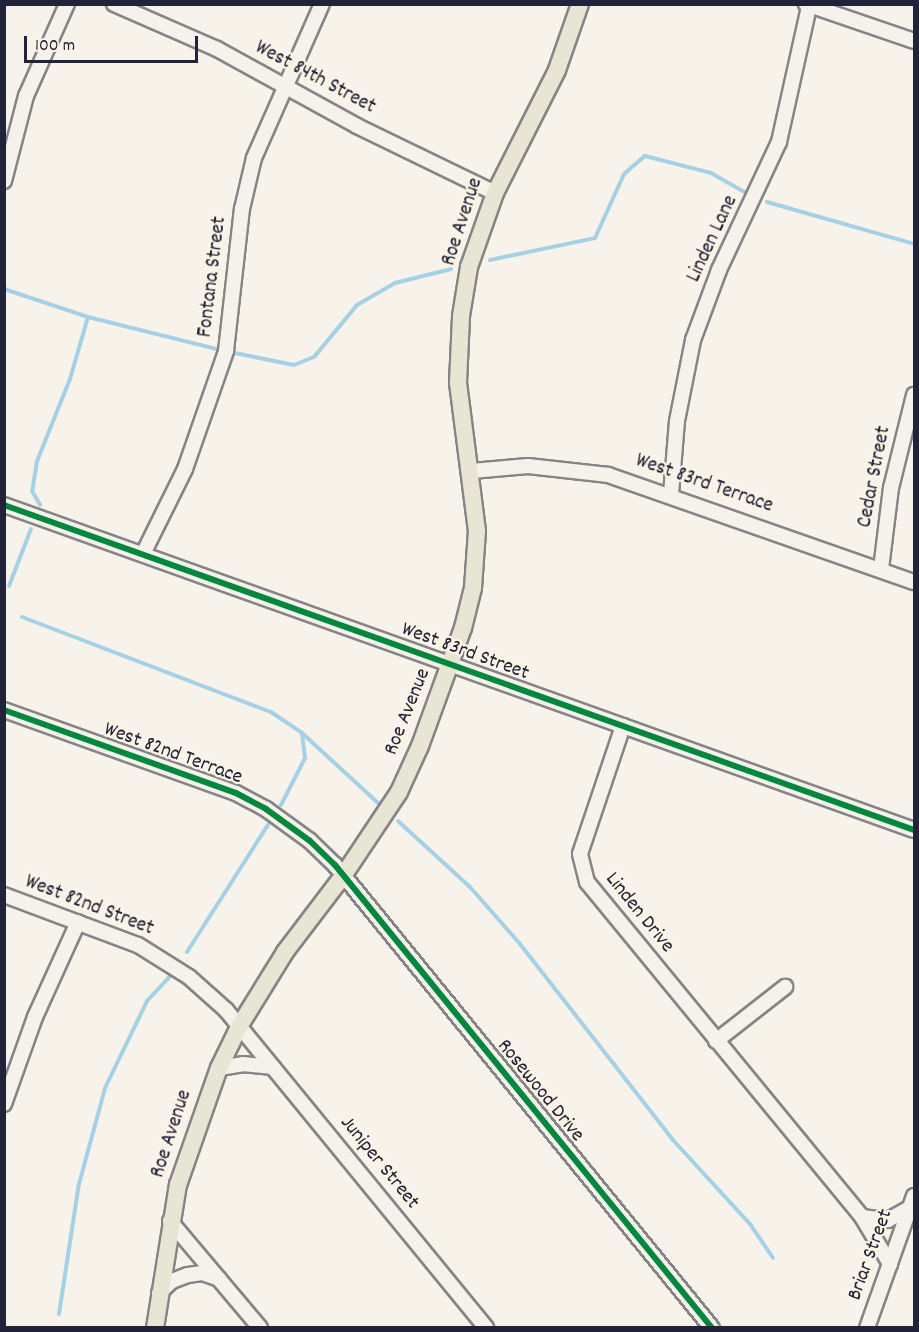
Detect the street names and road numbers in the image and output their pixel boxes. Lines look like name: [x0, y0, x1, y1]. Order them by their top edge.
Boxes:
street label: West 84th Street: [250, 36, 380, 120]
street label: Roe Avenue: [437, 175, 489, 269]
street label: Linden Lane: [682, 191, 744, 287]
street label: Fontana Street: [193, 215, 233, 339]
street label: Cedar Street: [853, 424, 897, 530]
street label: West 83rd Terrace: [632, 449, 776, 519]
street label: West 83rd Street: [398, 617, 532, 687]
street label: Roe Avenue: [379, 665, 437, 759]
street label: West 82nd Terrace: [100, 717, 246, 791]
street label: Linden Drive: [599, 868, 679, 958]
street label: West 82nd Street: [21, 870, 157, 942]
street label: Rosewood Drive: [491, 1035, 589, 1147]
street label: Roe Avenue: [146, 1087, 198, 1181]
street label: Juniper Street: [334, 1111, 424, 1215]
street label: Briar Street: [843, 1206, 899, 1304]

